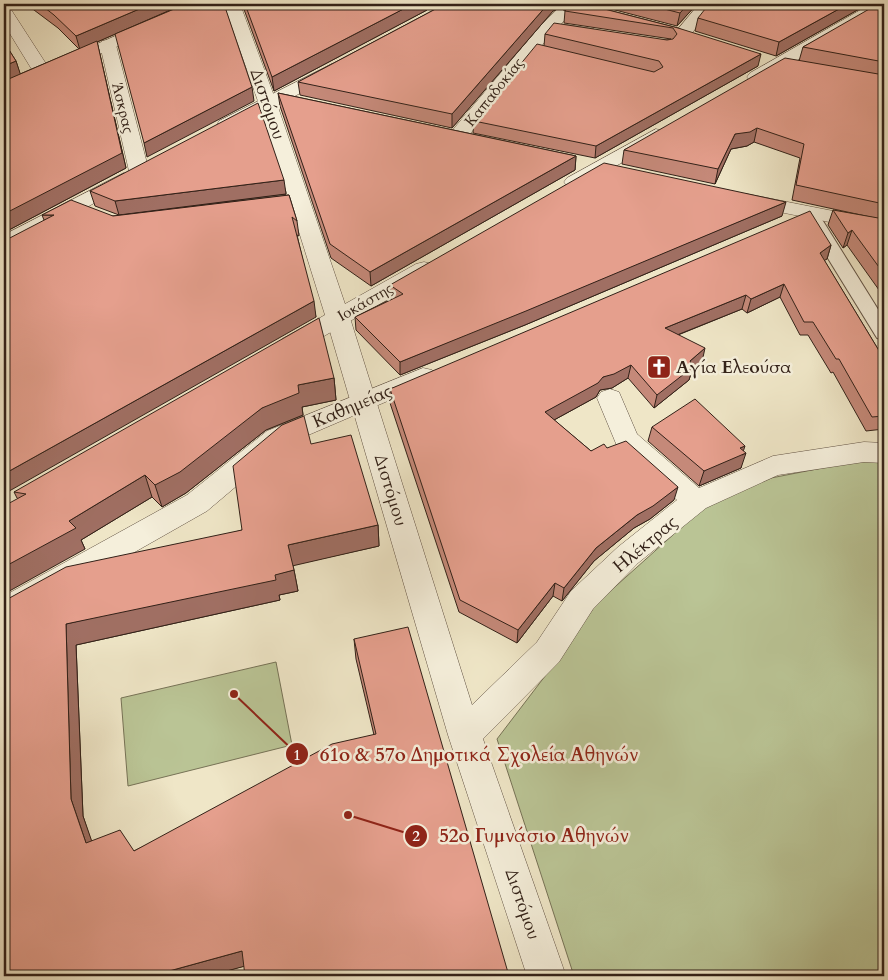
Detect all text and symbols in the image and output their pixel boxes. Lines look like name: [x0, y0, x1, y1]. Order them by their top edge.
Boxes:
street label: Καπαδοκίας: [460, 53, 528, 131]
street label: Διστόμου: [244, 65, 291, 143]
street label: Άσκρας: [107, 81, 139, 136]
street label: Ιοκάστης: [334, 278, 397, 326]
church icon: Αγία Ελεούσα: [646, 354, 672, 380]
place label: Αγία Ελεούσα: [676, 355, 791, 380]
street label: Καθημείας: [309, 378, 396, 434]
street label: Διστόμου: [368, 451, 413, 529]
street label: Ηλέκτρας: [608, 510, 683, 579]
callout: 61ο & 57ο Δημοτικά Σχολεία Αθηνών: [285, 737, 649, 771]
text: 61ο & 57ο Δημοτικά Σχολεία Αθηνών: [320, 742, 638, 768]
text: 1: [293, 745, 301, 765]
callout: 52ο Γυμνάσιο Αθηνών: [404, 819, 638, 853]
text: 52ο Γυμνάσιο Αθηνών: [439, 823, 629, 849]
text: 2: [412, 826, 420, 846]
street label: Διστόμου: [499, 865, 546, 943]

